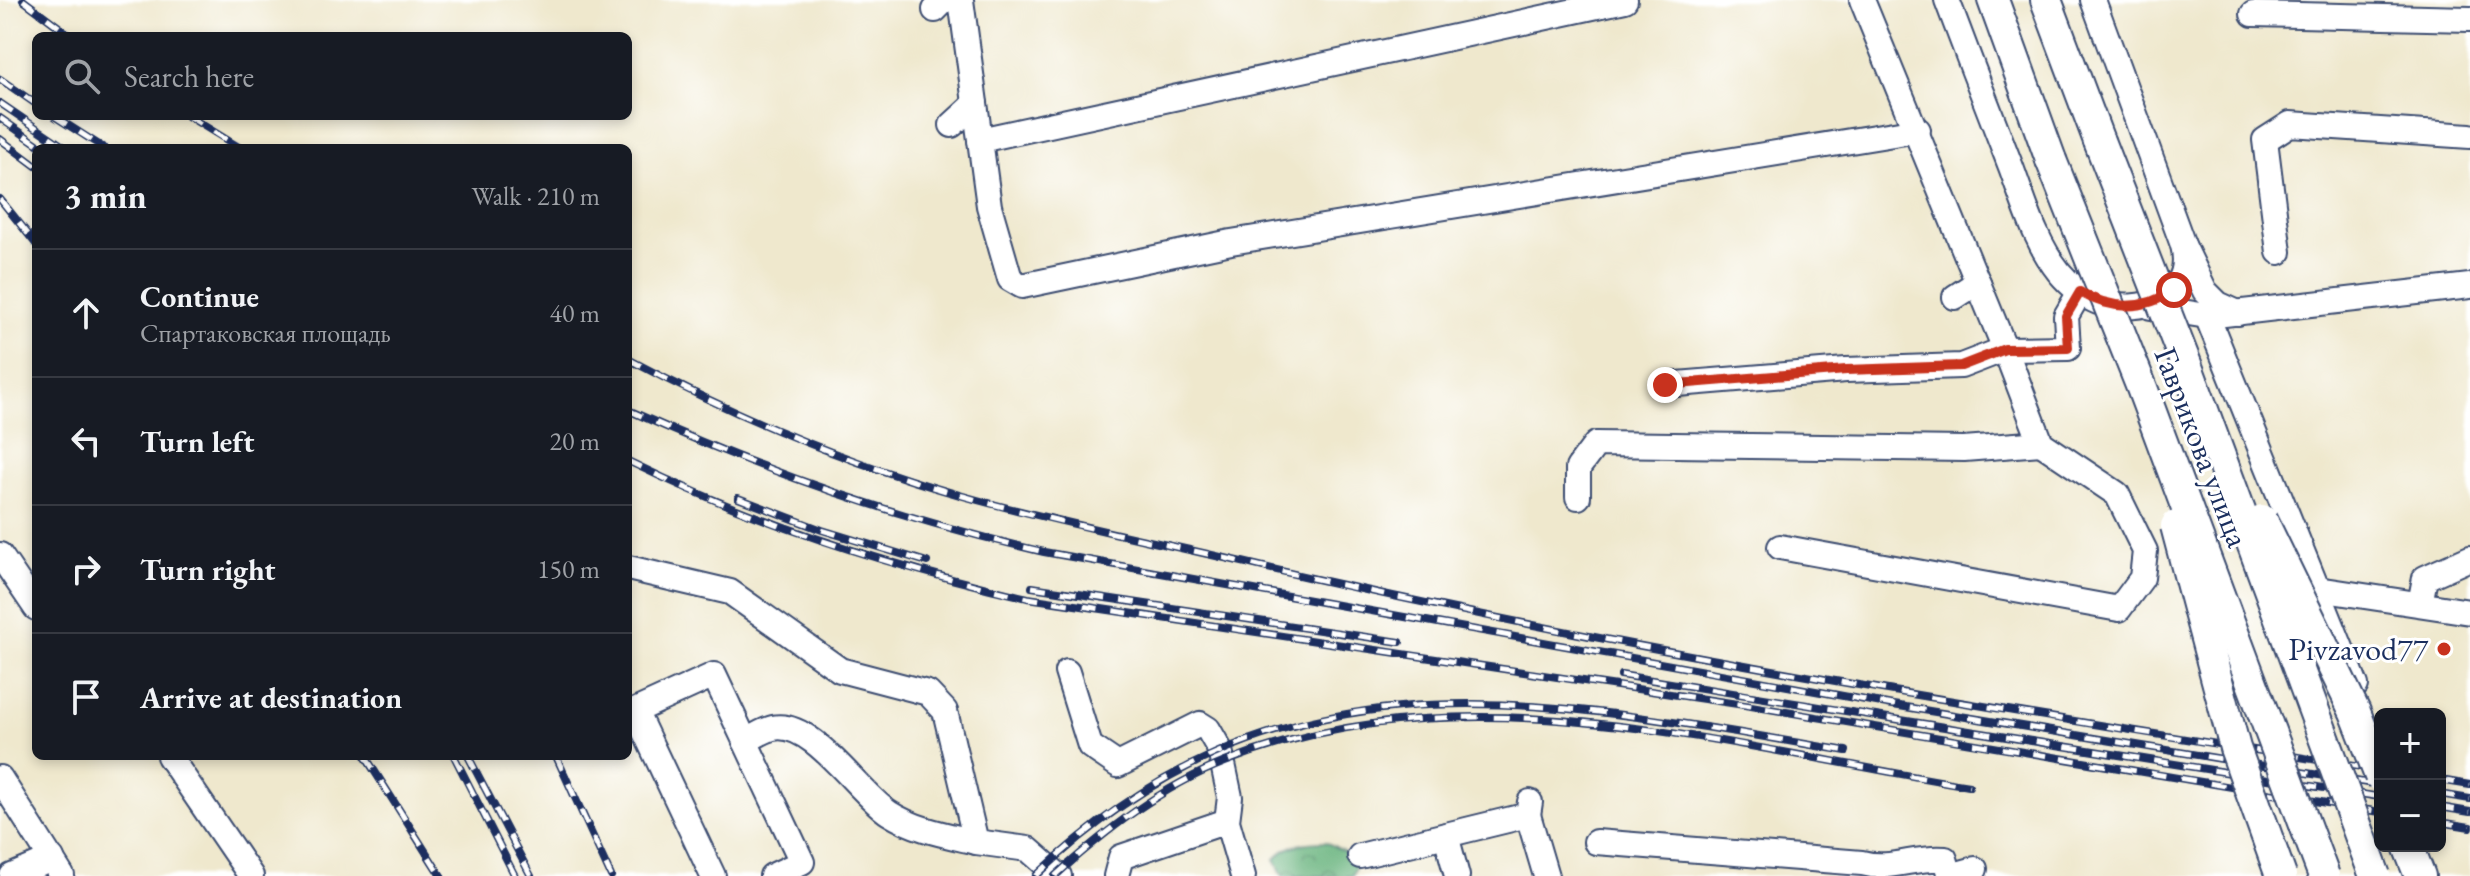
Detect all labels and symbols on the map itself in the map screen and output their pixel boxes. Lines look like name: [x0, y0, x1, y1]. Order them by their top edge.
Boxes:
route start: [2156, 272, 2192, 308]
street label: Гаврикова улица: [2145, 341, 2259, 553]
route end: [1647, 367, 1683, 403]
place label: Pivzavod77: [2288, 628, 2429, 670]
marker: Pivzavod77: [2435, 640, 2453, 658]

